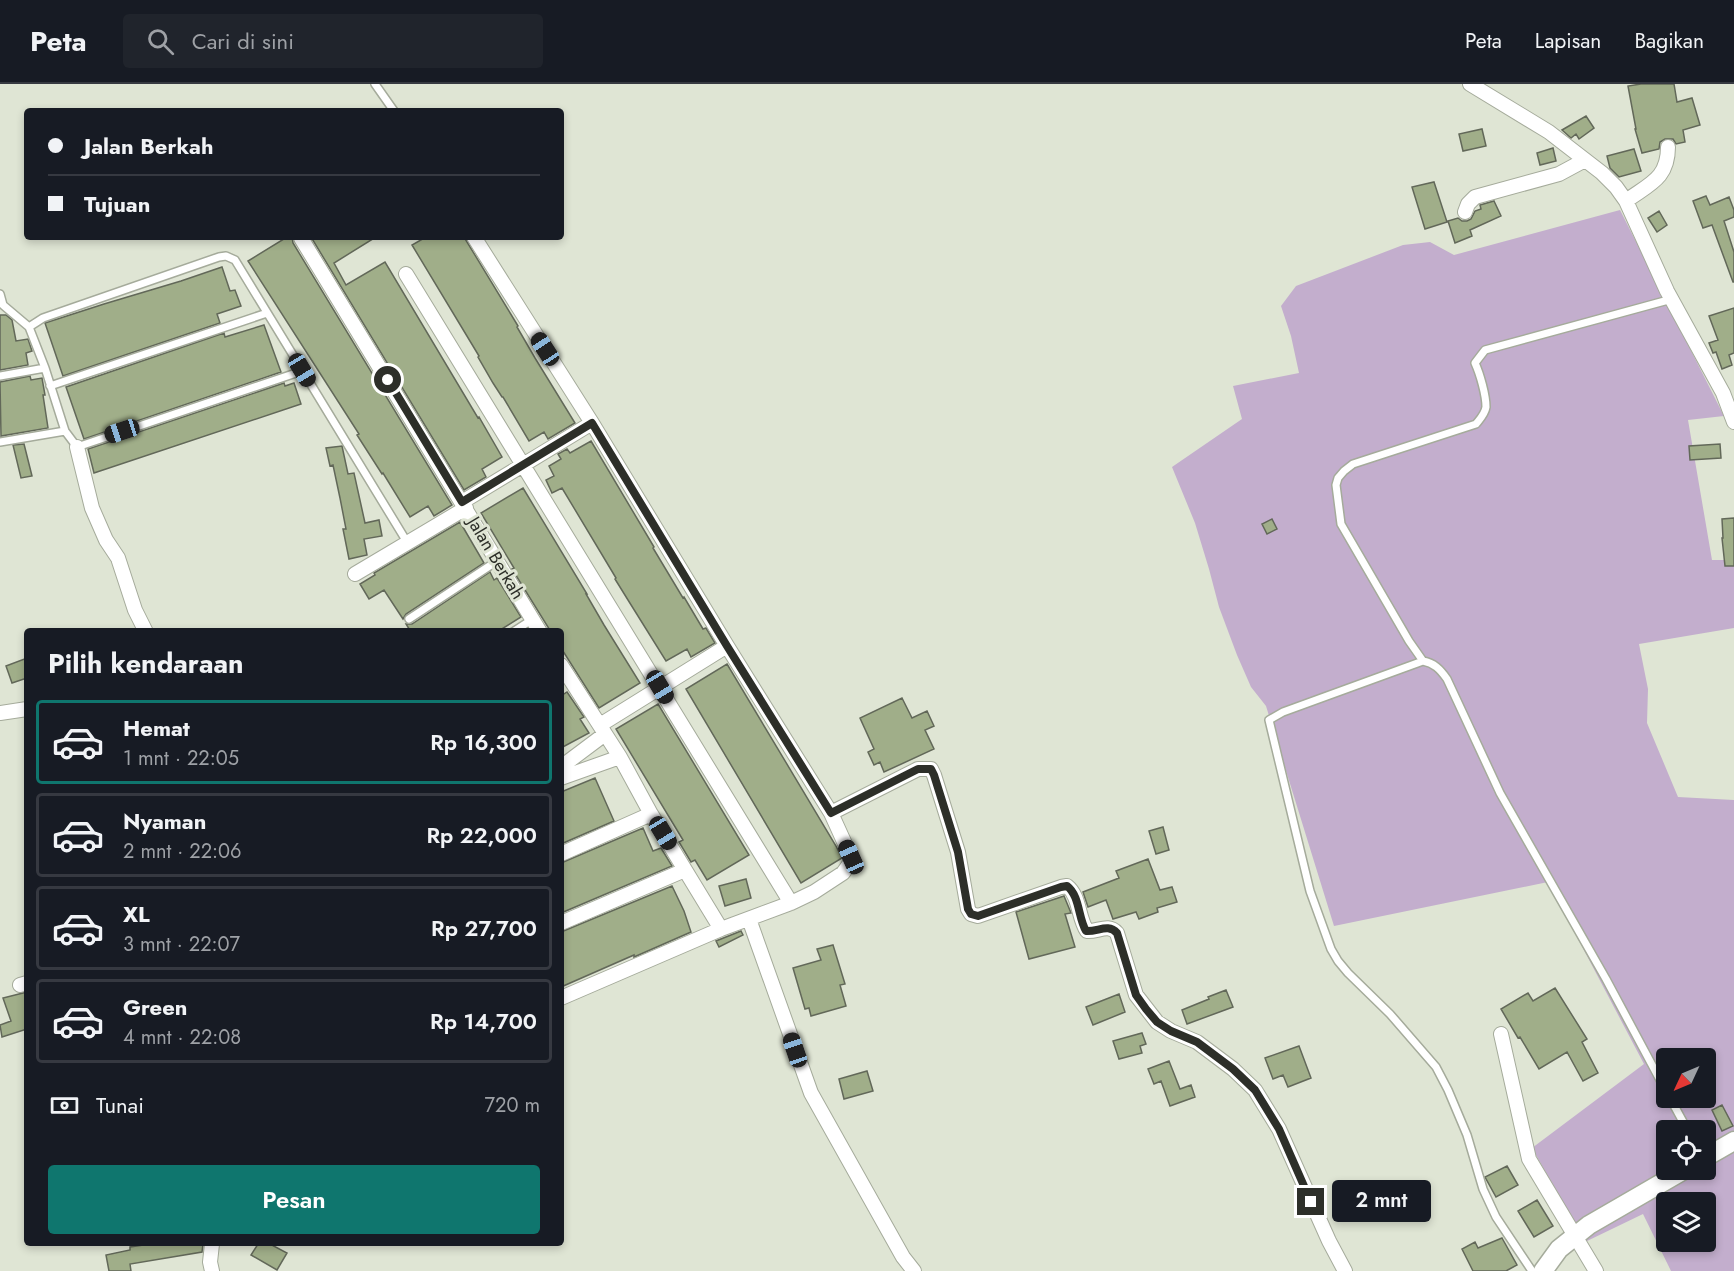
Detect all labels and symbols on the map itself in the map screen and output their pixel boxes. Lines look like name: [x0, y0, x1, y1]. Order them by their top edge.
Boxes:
car: [528, 329, 562, 369]
car: [285, 350, 319, 390]
route start: [374, 366, 401, 393]
car: [102, 417, 142, 445]
street label: Jalan Berkah: [460, 510, 531, 604]
car: [643, 667, 677, 707]
car: [646, 813, 680, 853]
car: [835, 837, 867, 877]
car: [781, 1030, 809, 1070]
north arrow: [1656, 1048, 1716, 1108]
callout: 2 mnt: [1332, 1181, 1431, 1223]
route end: [1297, 1188, 1324, 1215]

